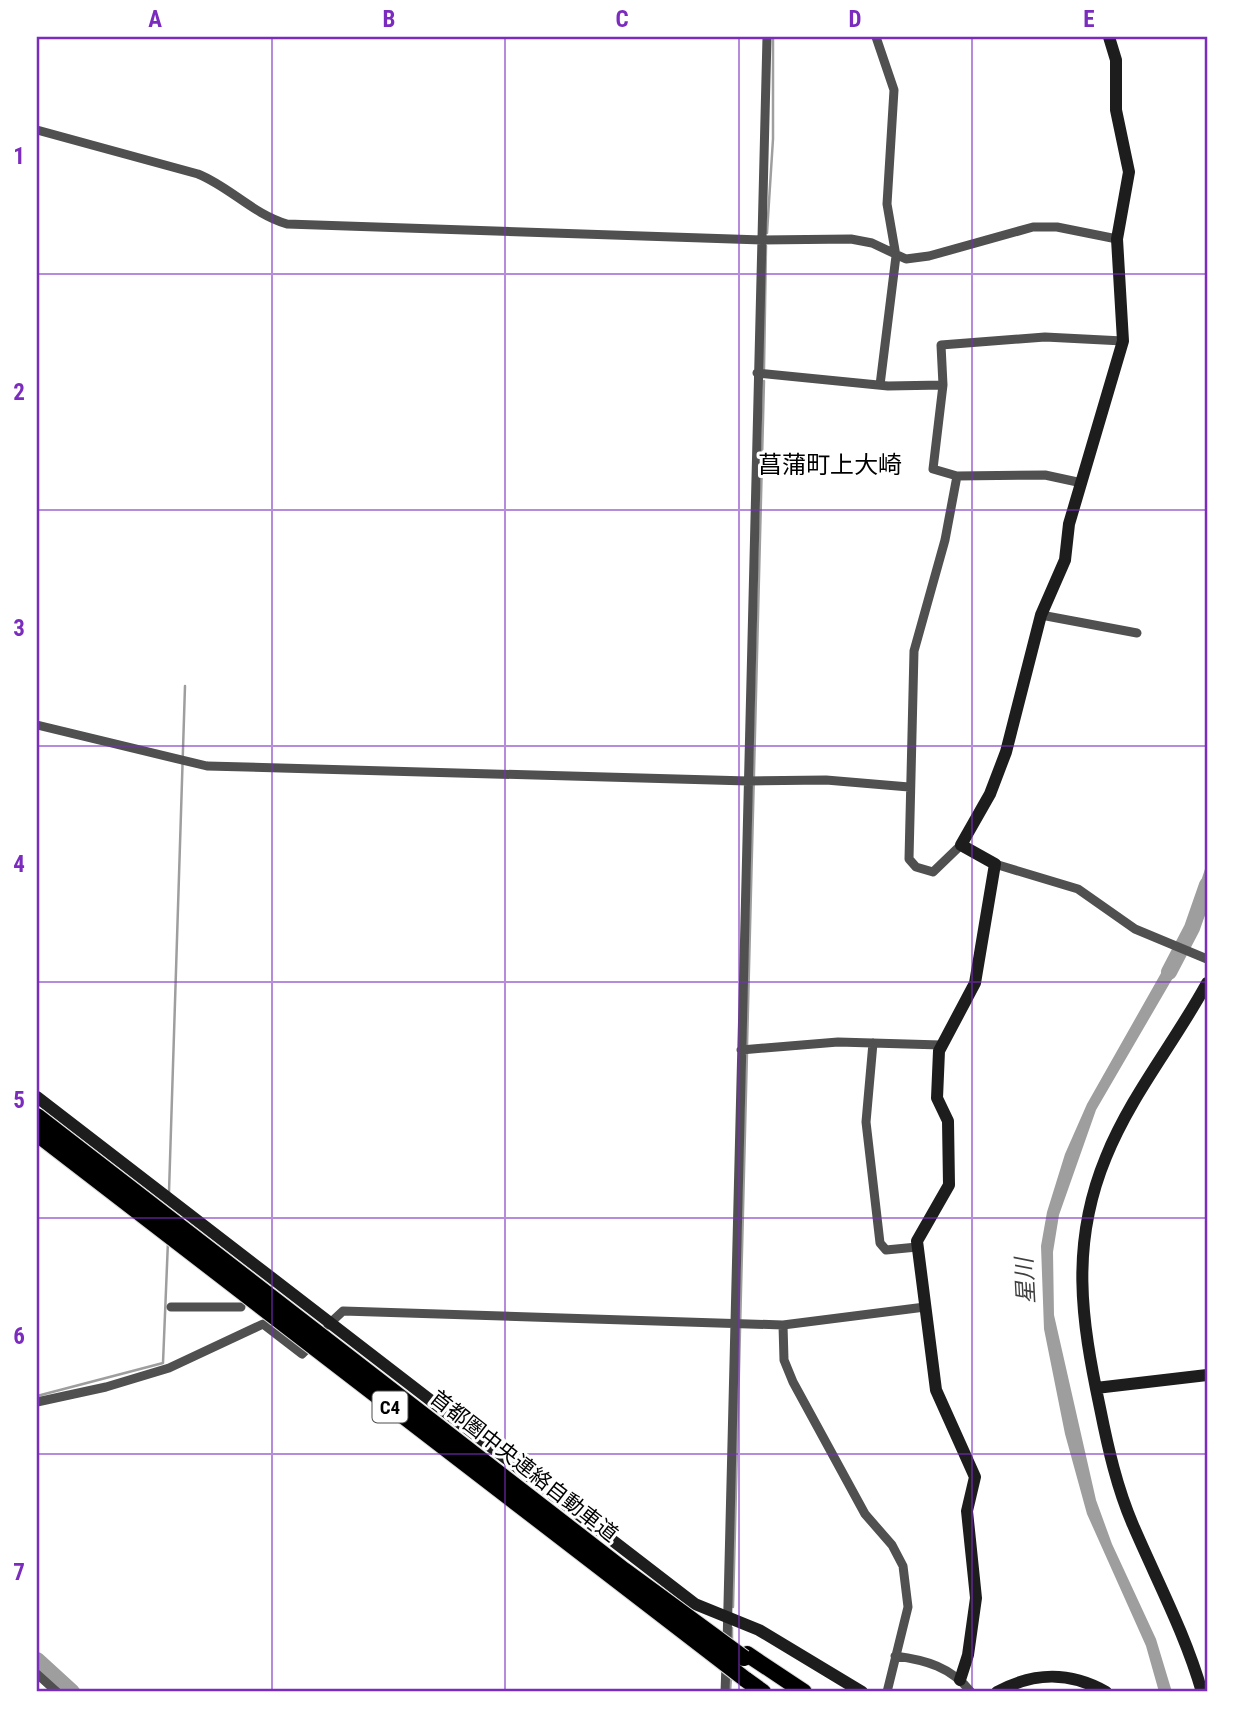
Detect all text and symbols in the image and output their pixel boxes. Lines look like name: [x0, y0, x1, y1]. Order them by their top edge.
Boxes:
text: A: [148, 6, 162, 33]
text: B: [383, 6, 395, 33]
text: C: [615, 6, 629, 33]
text: D: [849, 6, 862, 33]
text: E: [1083, 6, 1095, 33]
text: 1: [13, 143, 25, 170]
text: 2: [13, 379, 25, 406]
district label: 菖蒲町上大崎: [758, 451, 902, 479]
text: 3: [13, 615, 25, 642]
text: 4: [13, 851, 25, 878]
text: 5: [13, 1087, 25, 1114]
water label: 星川: [1011, 1254, 1040, 1305]
text: 6: [13, 1323, 25, 1350]
street label: 首都圏中央連絡自動車道: [426, 1385, 622, 1547]
road number: C4: [372, 1392, 408, 1422]
text: 7: [13, 1559, 25, 1586]

